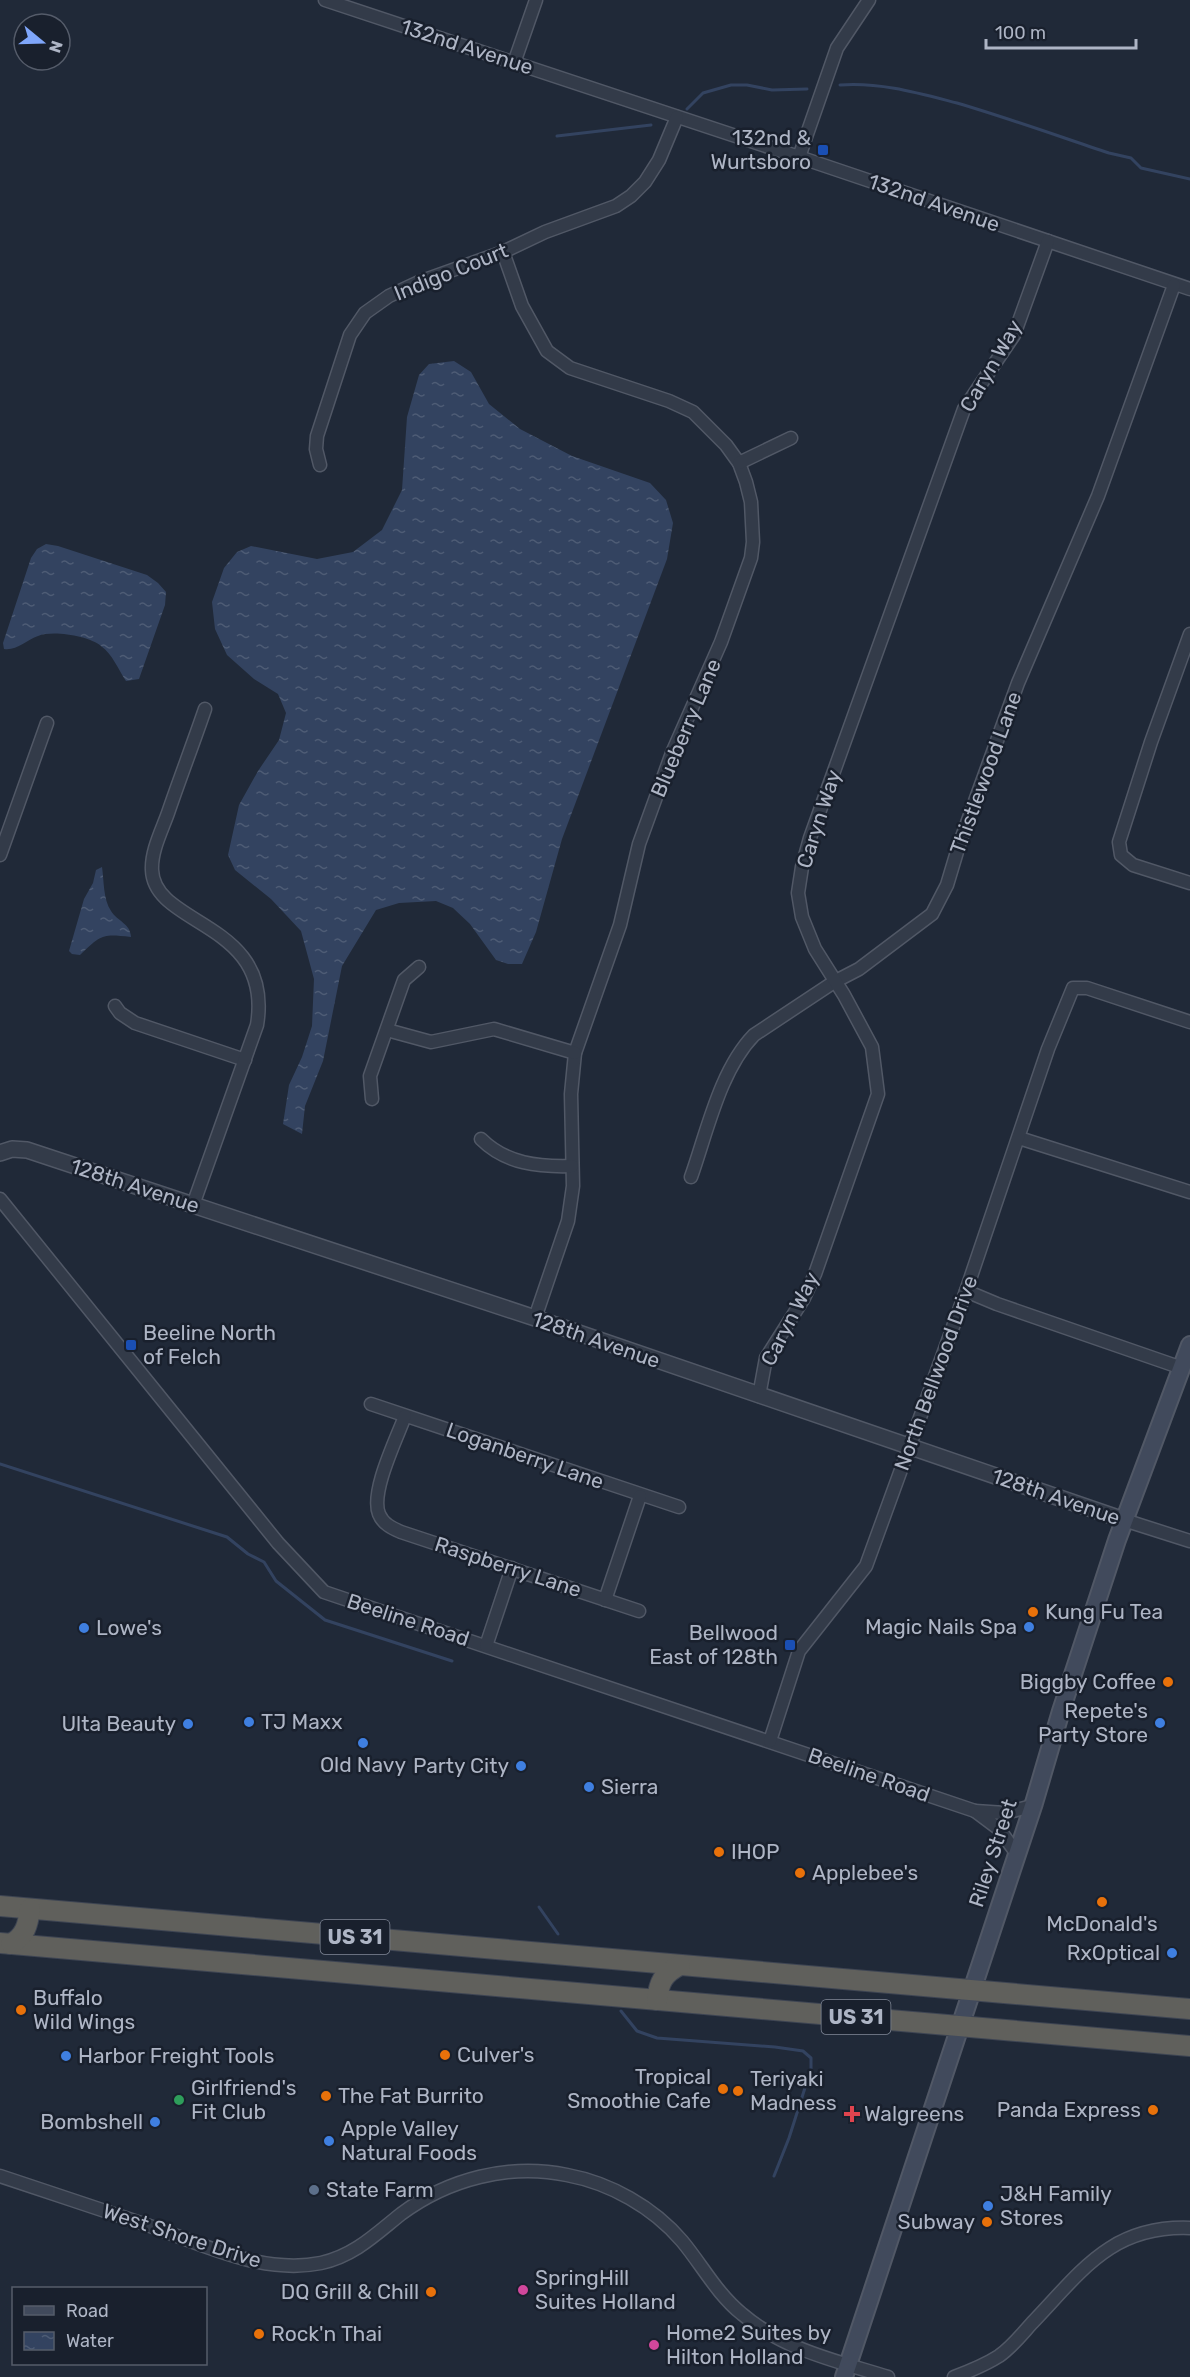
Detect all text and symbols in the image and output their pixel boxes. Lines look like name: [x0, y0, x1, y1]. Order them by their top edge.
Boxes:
north arrow: [12, 12, 72, 72]
scale bar: [986, 12, 1136, 50]
street label: 132nd Avenue: [398, 13, 536, 80]
text: 100 m: [995, 22, 1046, 44]
text: N: [45, 38, 67, 55]
place label: 132nd & Wurtsboro: [710, 125, 811, 174]
marker: 132nd & Wurtsboro: [816, 143, 830, 157]
street label: 132nd Avenue: [865, 168, 1003, 237]
street label: Indigo Court: [390, 237, 511, 306]
street label: Caryn Way: [954, 315, 1027, 416]
street label: Blueberry Lane: [645, 655, 726, 801]
street label: Thistlewood Lane: [944, 688, 1027, 858]
street label: Caryn Way: [791, 766, 846, 871]
street label: 128th Avenue: [68, 1153, 203, 1218]
street label: Caryn Way: [755, 1267, 824, 1370]
street label: North Bellwood Drive: [889, 1272, 982, 1474]
street label: 128th Avenue: [529, 1306, 663, 1373]
place label: Beeline North of Felch: [143, 1320, 276, 1369]
marker: Beeline North of Felch: [124, 1338, 138, 1352]
street label: Loganberry Lane: [443, 1417, 607, 1494]
street label: 128th Avenue: [989, 1463, 1123, 1530]
street label: Raspberry Lane: [432, 1531, 585, 1602]
street label: Beeline Road: [344, 1588, 472, 1651]
place label: Kung Fu Tea: [1045, 1599, 1163, 1624]
marker: Kung Fu Tea: [1026, 1605, 1040, 1619]
place label: Magic Nails Spa: [865, 1614, 1017, 1639]
place label: Lowe's: [96, 1615, 162, 1640]
place label: Bellwood East of 128th: [649, 1620, 778, 1669]
marker: Magic Nails Spa: [1022, 1620, 1036, 1634]
marker: Lowe's: [77, 1621, 91, 1635]
marker: Bellwood East of 128th: [783, 1638, 797, 1652]
place label: Biggby Coffee: [1020, 1669, 1156, 1694]
marker: Biggby Coffee: [1161, 1675, 1175, 1689]
place label: Repete's Party Store: [1038, 1698, 1148, 1747]
place label: TJ Maxx: [261, 1709, 342, 1734]
place label: Ulta Beauty: [61, 1711, 176, 1736]
marker: TJ Maxx: [242, 1715, 256, 1729]
marker: Repete's Party Store: [1153, 1716, 1167, 1730]
marker: Ulta Beauty: [181, 1717, 195, 1731]
marker: Old Navy: [356, 1736, 370, 1750]
street label: Beeline Road: [805, 1742, 933, 1807]
place label: Old Navy: [320, 1752, 406, 1777]
place label: Party City: [413, 1753, 509, 1778]
marker: Party City: [514, 1759, 528, 1773]
place label: Sierra: [601, 1774, 658, 1799]
marker: Sierra: [582, 1780, 596, 1794]
street label: Riley Street: [963, 1796, 1022, 1910]
place label: IHOP: [731, 1839, 779, 1864]
marker: IHOP: [712, 1845, 726, 1859]
place label: Applebee's: [812, 1860, 918, 1885]
marker: Applebee's: [793, 1866, 807, 1880]
marker: McDonald's: [1095, 1895, 1109, 1909]
place label: McDonald's: [1046, 1911, 1158, 1936]
road number: US 31: [320, 1920, 389, 1954]
place label: RxOptical: [1067, 1940, 1160, 1965]
marker: RxOptical: [1165, 1946, 1179, 1960]
place label: Buffalo Wild Wings: [33, 1985, 135, 2034]
road number: US 31: [822, 2000, 890, 2034]
marker: Buffalo Wild Wings: [14, 2003, 28, 2017]
place label: Culver's: [457, 2042, 535, 2067]
place label: Harbor Freight Tools: [78, 2043, 274, 2068]
marker: Culver's: [438, 2048, 452, 2062]
marker: Harbor Freight Tools: [59, 2049, 73, 2063]
place label: Tropical Smoothie Cafe: [567, 2064, 711, 2113]
place label: Teriyaki Madness: [750, 2066, 837, 2115]
place label: Girlfriend's Fit Club: [191, 2075, 296, 2124]
marker: Tropical Smoothie Cafe: [716, 2082, 730, 2096]
place label: The Fat Burrito: [338, 2083, 484, 2108]
marker: Teriyaki Madness: [731, 2084, 745, 2098]
marker: The Fat Burrito: [319, 2089, 333, 2103]
marker: Girlfriend's Fit Club: [172, 2093, 186, 2107]
place label: Panda Express: [997, 2097, 1141, 2122]
place label: Walgreens: [864, 2101, 964, 2126]
marker: Panda Express: [1146, 2103, 1160, 2117]
marker: Walgreens: [845, 2107, 859, 2121]
place label: Bombshell: [40, 2109, 143, 2134]
marker: Bombshell: [148, 2115, 162, 2129]
place label: Apple Valley Natural Foods: [341, 2116, 477, 2165]
marker: Apple Valley Natural Foods: [322, 2134, 336, 2148]
place label: State Farm: [326, 2177, 434, 2202]
place label: J&H Family Stores: [1000, 2181, 1112, 2230]
marker: State Farm: [307, 2183, 321, 2197]
street label: West Shore Drive: [100, 2198, 265, 2273]
marker: J&H Family Stores: [981, 2199, 995, 2213]
place label: Subway: [898, 2209, 975, 2234]
marker: Subway: [980, 2215, 994, 2229]
place label: SpringHill Suites Holland: [535, 2265, 676, 2314]
place label: DQ Grill & Chill: [281, 2279, 419, 2304]
marker: SpringHill Suites Holland: [516, 2283, 530, 2297]
marker: DQ Grill & Chill: [424, 2285, 438, 2299]
legend: [12, 2287, 207, 2365]
text: Road: [66, 2300, 109, 2322]
place label: Home2 Suites by Hilton Holland: [666, 2320, 832, 2369]
place label: Rock'n Thai: [271, 2321, 382, 2346]
marker: Rock'n Thai: [252, 2327, 266, 2341]
text: Water: [66, 2330, 114, 2352]
marker: Home2 Suites by Hilton Holland: [647, 2338, 661, 2352]

